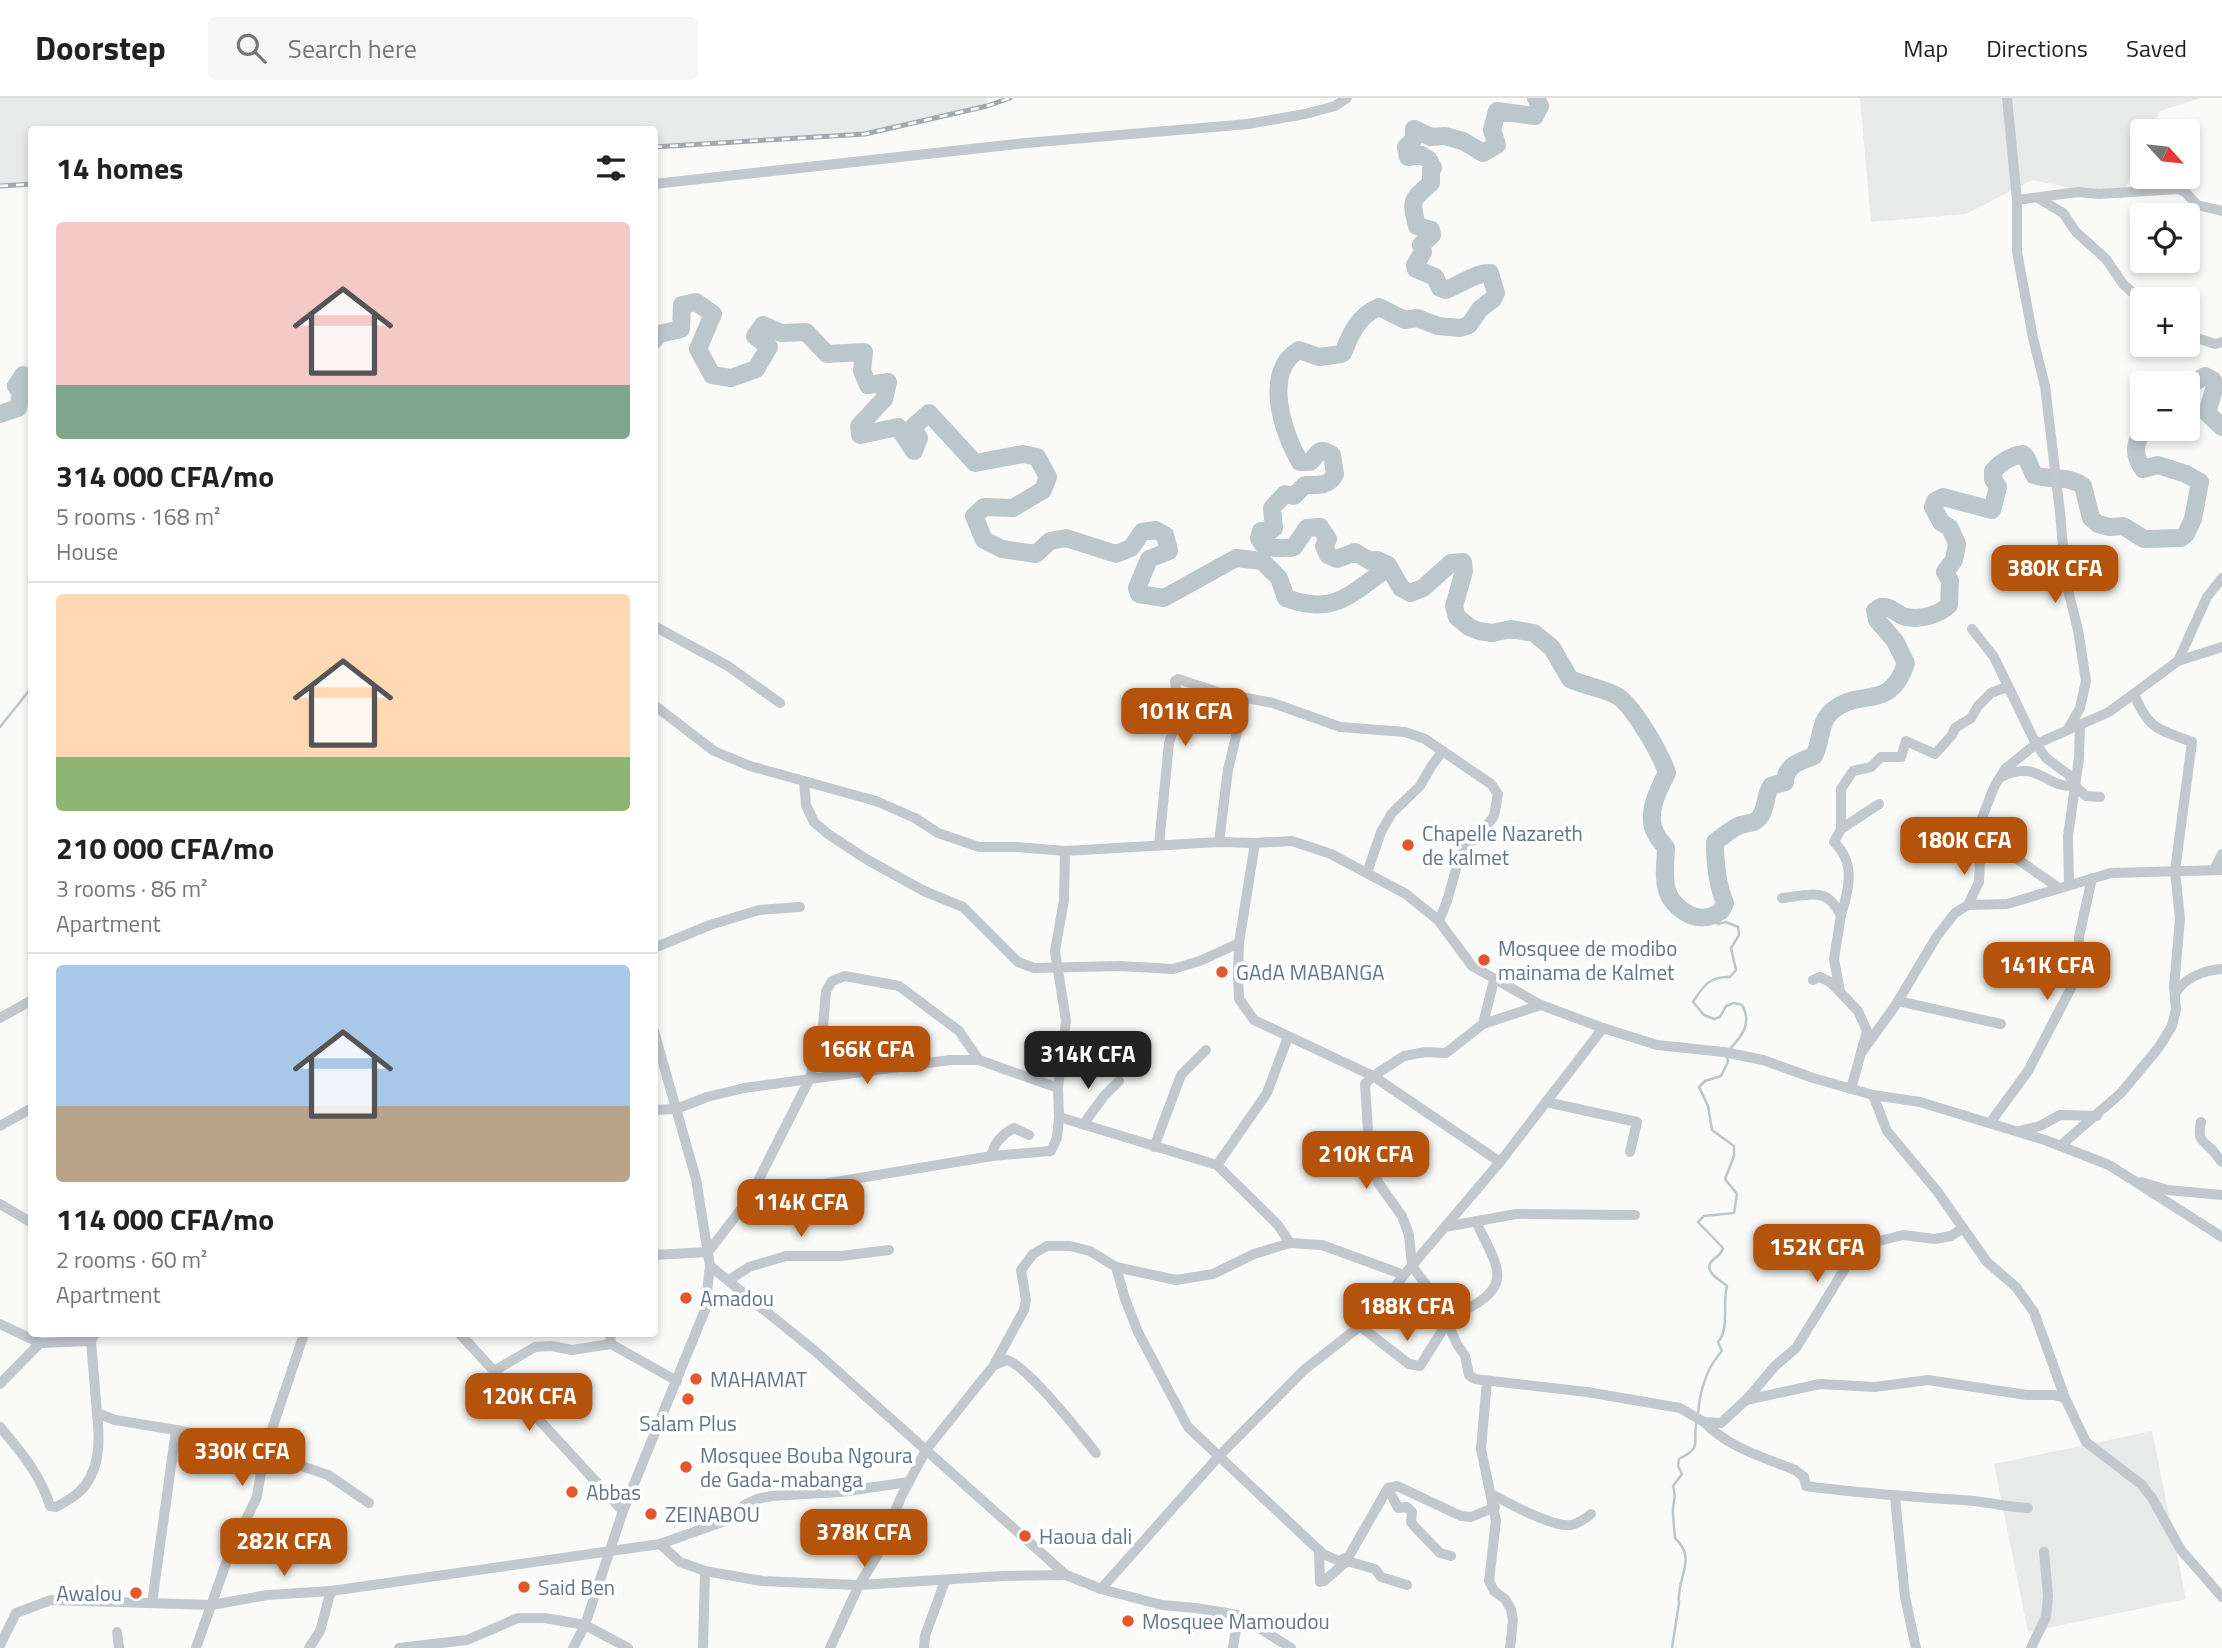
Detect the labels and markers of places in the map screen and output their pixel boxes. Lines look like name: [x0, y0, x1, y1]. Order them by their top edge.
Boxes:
pin: 380K CFA: [1983, 546, 2127, 605]
pin: 101K CFA: [1113, 688, 1257, 748]
place label: Chapelle Nazareth de kalmet: [1422, 817, 1583, 873]
pin: 180K CFA: [1892, 818, 2036, 877]
marker: Chapelle Nazareth de kalmet: [1400, 837, 1416, 853]
place label: Mosquee de modibo mainama de Kalmet: [1498, 932, 1677, 988]
pin: 141K CFA: [1975, 942, 2119, 1002]
marker: Mosquee de modibo mainama de Kalmet: [1476, 952, 1492, 968]
place label: GAdA MABANGA: [1236, 956, 1385, 988]
marker: GAdA MABANGA: [1214, 964, 1230, 980]
pin: 166K CFA: [795, 1026, 939, 1086]
pin: 314K CFA: [1016, 1032, 1160, 1091]
pin: 210K CFA: [1294, 1132, 1438, 1191]
pin: 114K CFA: [729, 1180, 873, 1239]
pin: 152K CFA: [1745, 1224, 1889, 1284]
place label: Amadou: [700, 1282, 774, 1314]
pin: 188K CFA: [1335, 1284, 1479, 1343]
marker: Amadou: [678, 1290, 694, 1306]
place label: MAHAMAT: [710, 1363, 807, 1395]
marker: MAHAMAT: [688, 1371, 704, 1387]
pin: 120K CFA: [457, 1374, 601, 1433]
marker: Salam Plus: [680, 1391, 696, 1407]
place label: Salam Plus: [639, 1407, 737, 1439]
pin: 330K CFA: [170, 1428, 314, 1488]
place label: Mosquee Bouba Ngoura de Gada-mabanga: [700, 1439, 913, 1495]
marker: Mosquee Bouba Ngoura de Gada-mabanga: [678, 1459, 694, 1475]
place label: Abbas: [586, 1476, 641, 1508]
marker: Abbas: [564, 1484, 580, 1500]
place label: ZEINABOU: [665, 1498, 760, 1530]
marker: ZEINABOU: [643, 1506, 659, 1522]
pin: 378K CFA: [792, 1510, 936, 1569]
pin: 282K CFA: [212, 1518, 356, 1578]
place label: Haoua dali: [1039, 1520, 1132, 1552]
marker: Haoua dali: [1017, 1528, 1033, 1544]
place label: Said Ben: [538, 1571, 615, 1603]
place label: Awalou: [56, 1577, 122, 1609]
marker: Said Ben: [516, 1579, 532, 1595]
marker: Awalou: [128, 1585, 144, 1601]
place label: Mosquee Mamoudou: [1142, 1605, 1330, 1637]
marker: Mosquee Mamoudou: [1120, 1613, 1136, 1629]

